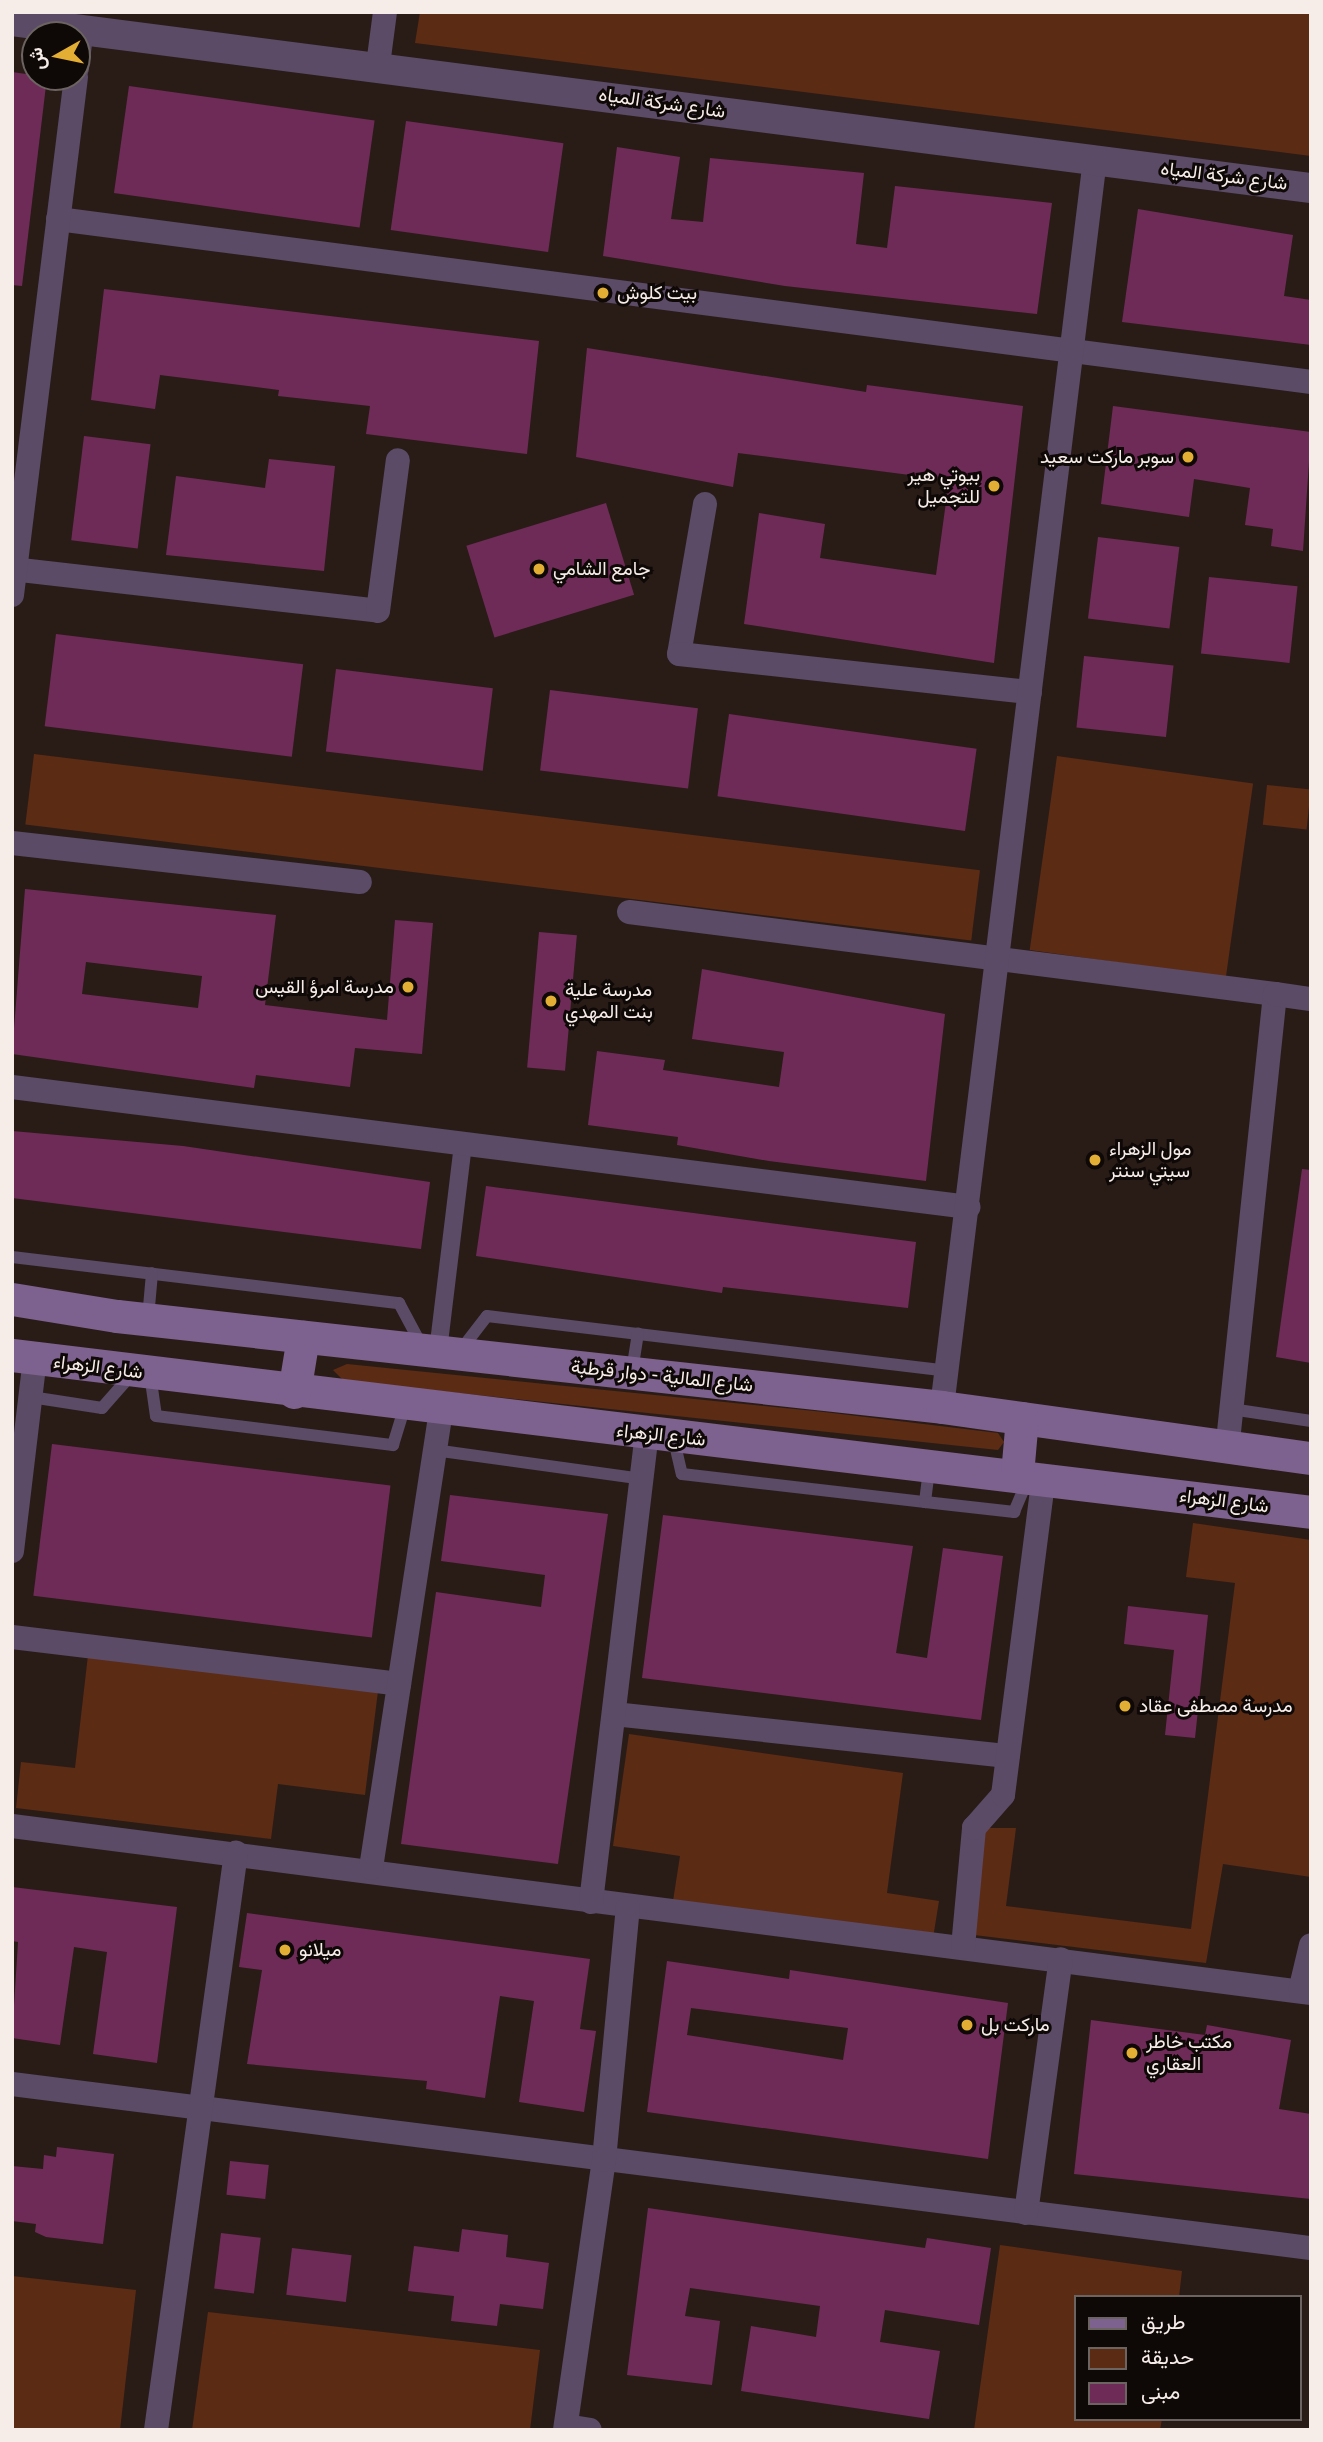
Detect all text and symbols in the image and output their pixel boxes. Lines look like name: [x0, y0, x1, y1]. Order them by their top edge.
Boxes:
north arrow: [21, 21, 91, 91]
text: ش: [24, 46, 50, 72]
street label: شارع شركة المياه: [597, 83, 727, 123]
street label: شارع شركة المياه: [1159, 157, 1289, 195]
place label: بيت كلوش: [617, 282, 697, 304]
marker: بيت كلوش: [595, 285, 611, 301]
place label: سوبر ماركت سعيد: [1040, 446, 1174, 468]
marker: سوبر ماركت سعيد: [1180, 449, 1196, 465]
place label: بيوتي هير للتجميل: [907, 464, 980, 508]
marker: بيوتي هير للتجميل: [986, 478, 1002, 494]
place label: جامع الشامي: [553, 558, 650, 580]
marker: جامع الشامي: [531, 561, 547, 577]
place label: مدرسة امرؤ القيس: [255, 976, 394, 998]
marker: مدرسة امرؤ القيس: [400, 979, 416, 995]
place label: مدرسة علية بنت المهدي: [565, 979, 653, 1023]
marker: مدرسة علية بنت المهدي: [543, 993, 559, 1009]
place label: مول الزهراء سيتي سنتر: [1109, 1138, 1191, 1182]
marker: مول الزهراء سيتي سنتر: [1087, 1152, 1103, 1168]
street label: شارع الزهراء: [52, 1350, 144, 1384]
street label: شارع المالية - دوار قرطبة: [570, 1355, 754, 1397]
street label: شارع الزهراء: [615, 1419, 707, 1451]
street label: شارع الزهراء: [1178, 1484, 1270, 1518]
place label: مدرسة مصطفى عقاد: [1139, 1695, 1293, 1717]
marker: مدرسة مصطفى عقاد: [1117, 1698, 1133, 1714]
place label: ميلانو: [299, 1939, 341, 1961]
marker: ميلانو: [277, 1942, 293, 1958]
place label: ماركت بل: [981, 2014, 1050, 2036]
marker: ماركت بل: [959, 2017, 975, 2033]
place label: مكتب خاطر العقاري: [1146, 2031, 1232, 2075]
marker: مكتب خاطر العقاري: [1124, 2045, 1140, 2061]
legend: [1074, 2295, 1302, 2421]
text: طريق: [1141, 2309, 1186, 2335]
text: حديقة: [1141, 2344, 1194, 2370]
text: مبنى: [1141, 2379, 1180, 2405]

